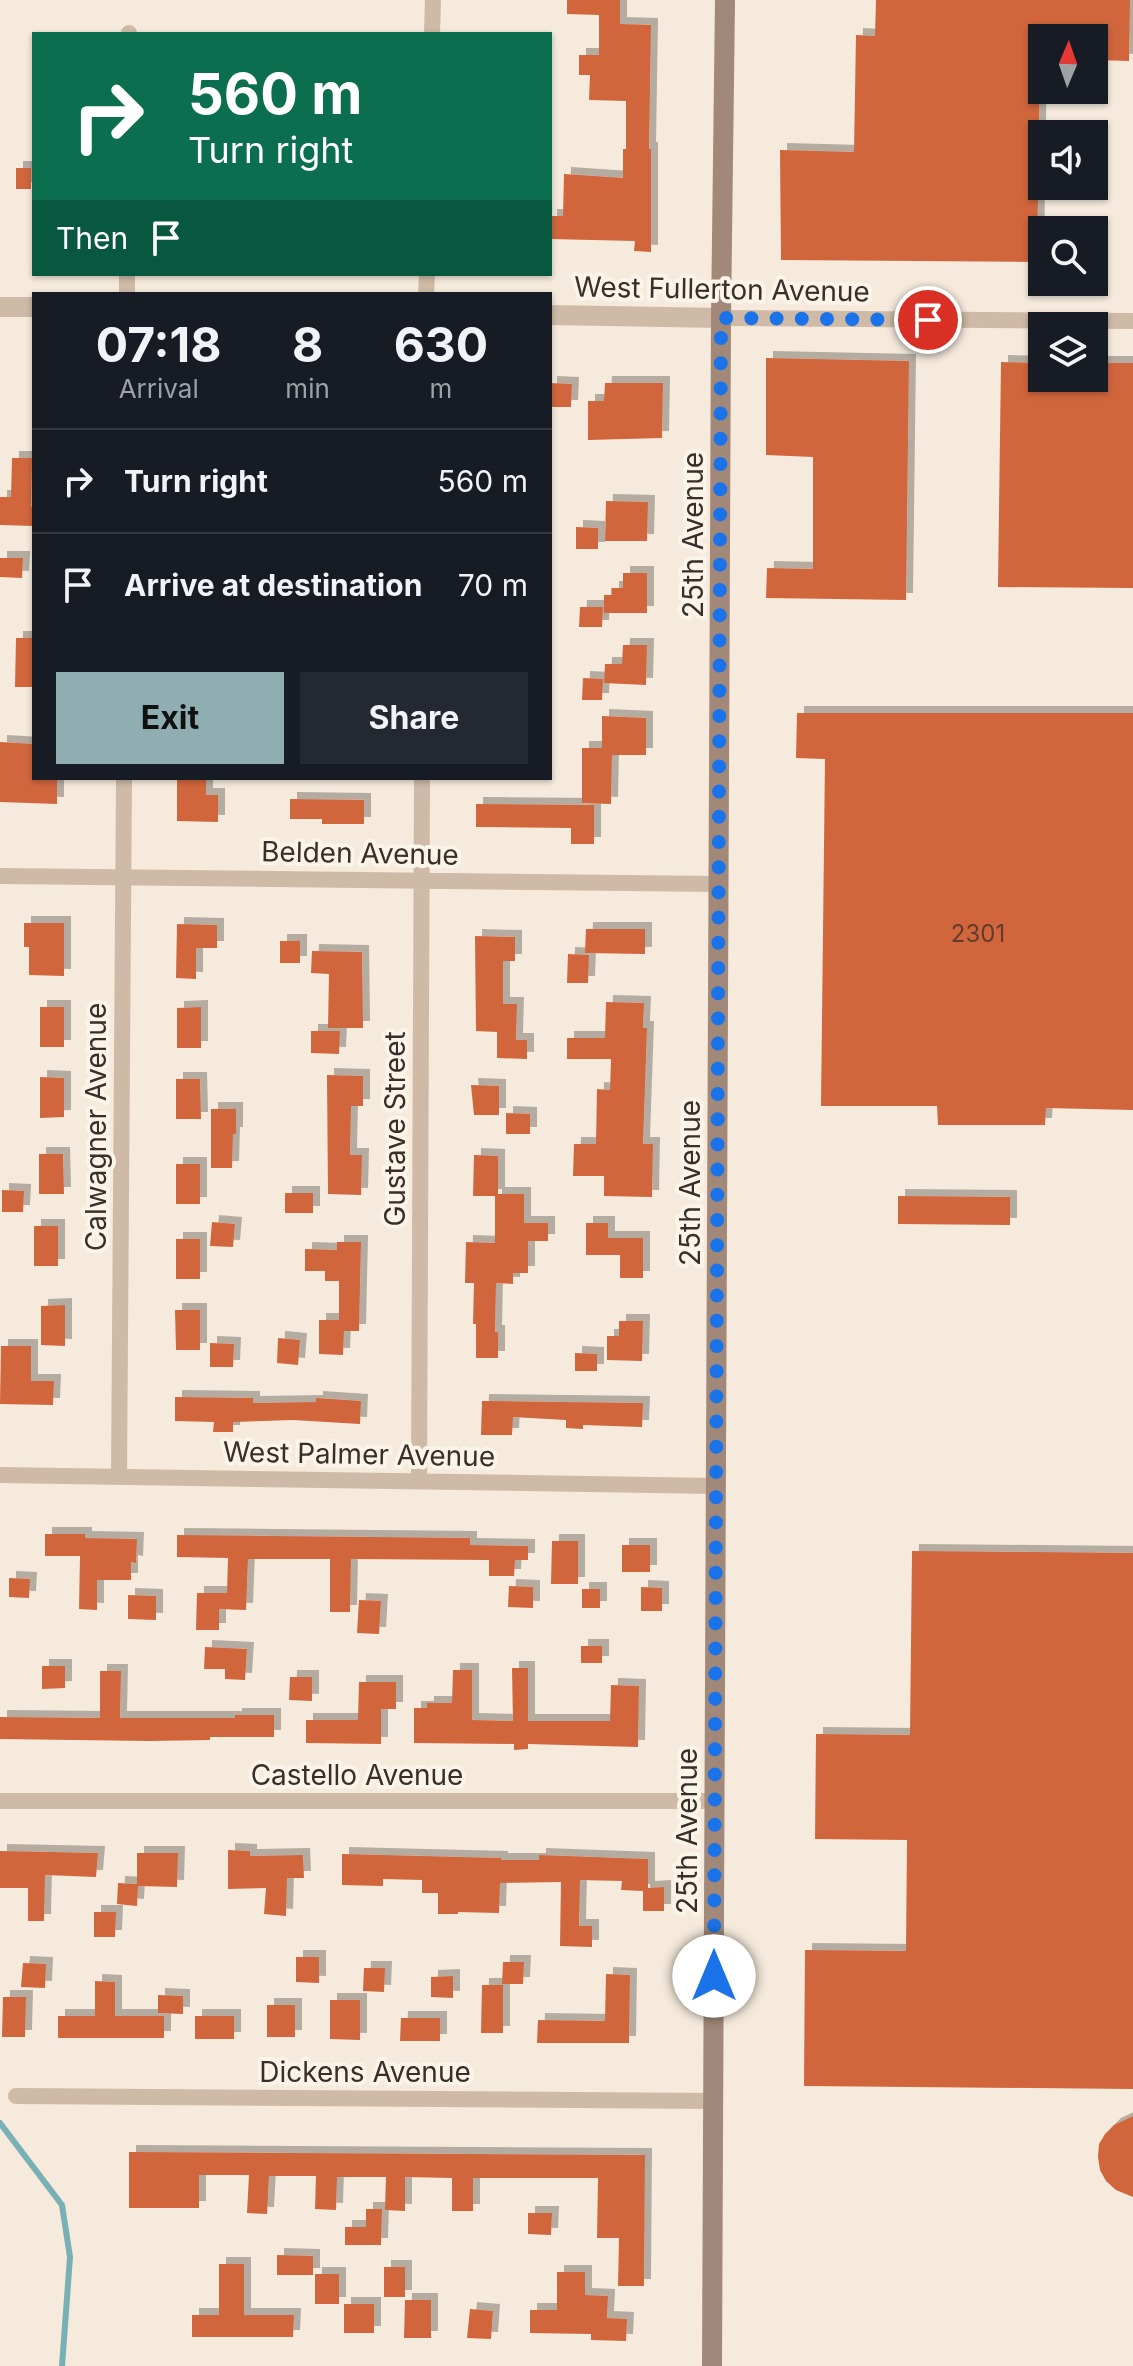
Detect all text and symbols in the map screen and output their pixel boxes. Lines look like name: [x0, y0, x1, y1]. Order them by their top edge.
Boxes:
north arrow: [1028, 24, 1108, 104]
map controls: [1028, 24, 1108, 392]
text: 560 m: [188, 60, 362, 128]
icon: right: [56, 64, 160, 168]
button: sound: [1028, 120, 1108, 200]
text: Turn right: [188, 128, 353, 172]
icon: arrive: [144, 216, 188, 260]
button: search: [1028, 216, 1108, 296]
text: Then: [56, 220, 128, 256]
street label: West Fullerton Avenue: [574, 269, 870, 309]
pin: [894, 286, 962, 354]
icon: arrive: [906, 298, 950, 342]
button: layers: [1028, 312, 1108, 392]
text: 07:18: [96, 315, 222, 374]
text: 8: [292, 315, 323, 374]
text: 630: [394, 315, 488, 374]
text: Arrival: [119, 373, 199, 404]
text: min: [285, 373, 330, 404]
text: m: [430, 373, 452, 404]
street label: 25th Avenue: [676, 452, 710, 618]
icon: right: [56, 459, 100, 503]
text: Turn right: [124, 463, 268, 499]
text: 560 m: [438, 463, 528, 499]
icon: arrive: [56, 563, 100, 607]
text: Arrive at destination: [124, 567, 422, 603]
text: 70 m: [458, 567, 528, 603]
button: Exit: [56, 672, 284, 764]
button: Share: [300, 672, 528, 764]
street label: Belden Avenue: [261, 834, 459, 872]
house number: 2301: [951, 919, 1005, 948]
street label: Calwagner Avenue: [79, 1003, 113, 1251]
street label: Gustave Street: [378, 1031, 412, 1227]
street label: 25th Avenue: [673, 1100, 707, 1266]
street label: West Palmer Avenue: [223, 1435, 495, 1473]
street label: 25th Avenue: [670, 1748, 704, 1914]
street label: Castello Avenue: [251, 1758, 463, 1792]
position arrow: [672, 1934, 756, 2018]
street label: Dickens Avenue: [259, 2055, 471, 2089]

